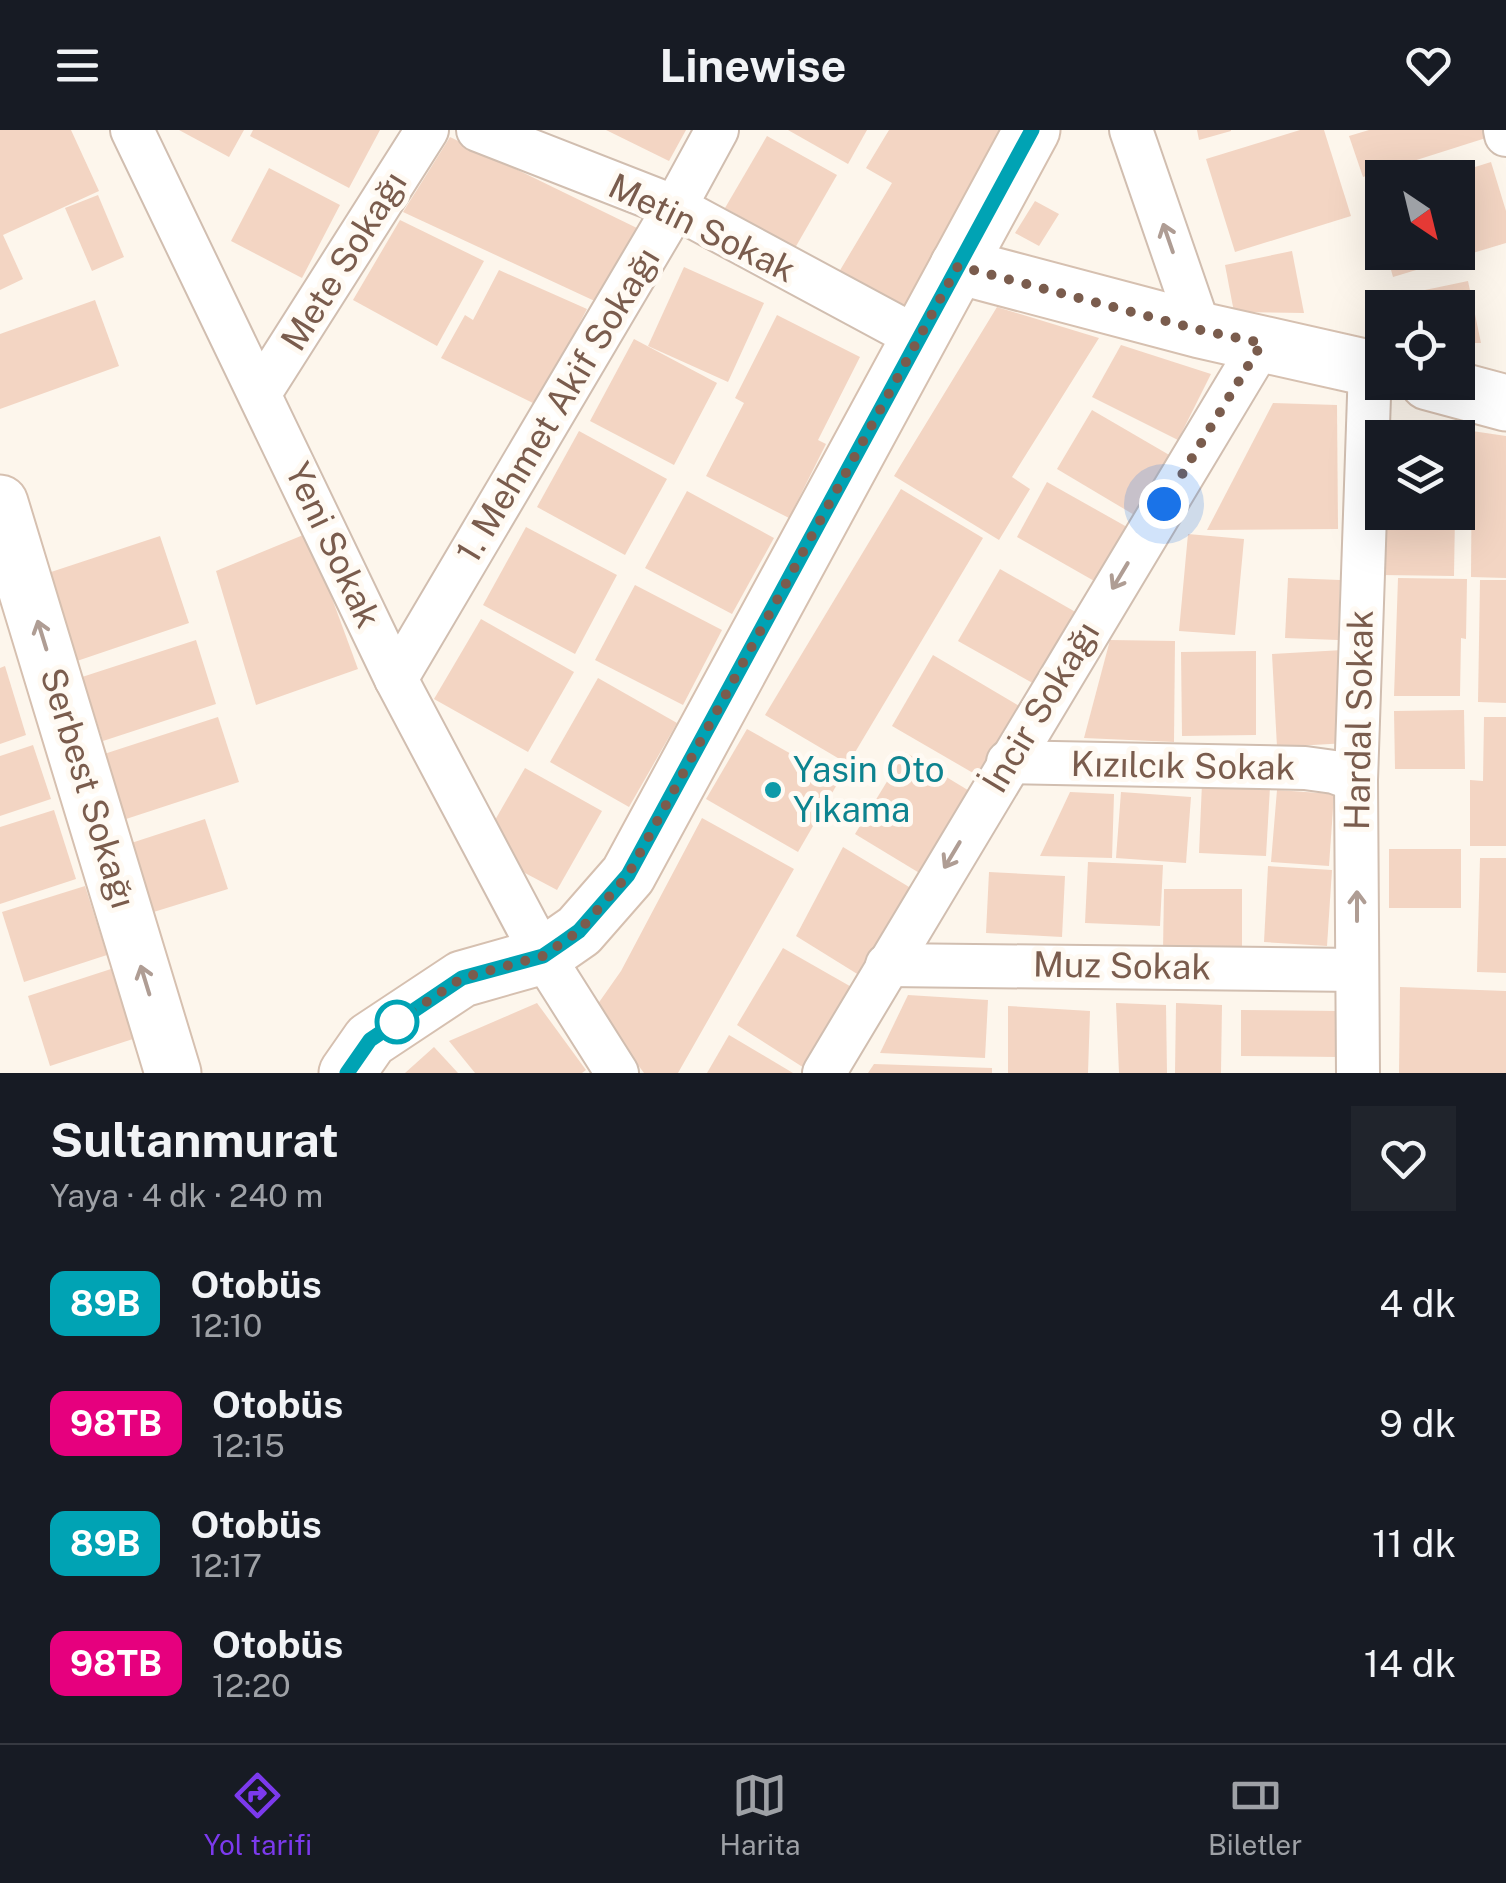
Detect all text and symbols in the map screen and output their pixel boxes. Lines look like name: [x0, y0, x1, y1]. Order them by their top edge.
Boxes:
icon: menu: [50, 38, 105, 93]
icon: heart: [1401, 38, 1456, 93]
text: Linewise: [659, 39, 847, 92]
north arrow: [1365, 160, 1475, 270]
map controls: [1365, 160, 1475, 530]
street label: Mete Sokağı: [272, 164, 415, 358]
street label: Metin Sokak: [602, 165, 802, 290]
one-way arrow: [1158, 223, 1176, 254]
street label: 1. Mehmet Akif Sokağı: [447, 240, 668, 570]
button: locate: [1365, 290, 1475, 400]
button: layers: [1365, 420, 1475, 530]
street label: Yeni Sokak: [277, 456, 390, 634]
your location: [1139, 479, 1189, 529]
one-way arrow: [1110, 561, 1130, 590]
street label: Hardal Sokak: [1336, 610, 1381, 830]
street label: İncir Sokağı: [973, 613, 1108, 800]
one-way arrow: [32, 620, 50, 651]
street label: Serbest Sokağı: [32, 663, 144, 913]
street label: Kızılcık Sokak: [1070, 743, 1296, 788]
place label: Yasin Oto Yıkama: [793, 749, 945, 830]
marker: Yasin Oto Yıkama: [762, 779, 784, 801]
one-way arrow: [942, 840, 962, 868]
one-way arrow: [1347, 890, 1366, 922]
street label: Muz Sokak: [1033, 943, 1211, 988]
one-way arrow: [135, 964, 153, 996]
unlabelled marker: [376, 1001, 418, 1043]
button: heart: [1351, 1106, 1456, 1211]
text: Sultanmurat: [50, 1111, 339, 1168]
text: Yaya · 4 dk · 240 m: [50, 1177, 323, 1214]
text: Otobüs: [190, 1262, 322, 1307]
text: 4 dk: [1379, 1281, 1456, 1326]
text: 89B: [70, 1283, 140, 1324]
text: 12:10: [190, 1307, 262, 1344]
text: Otobüs: [212, 1382, 343, 1427]
text: 9 dk: [1379, 1401, 1456, 1446]
text: 98TB: [70, 1403, 162, 1444]
text: 12:15: [212, 1427, 285, 1464]
text: Otobüs: [190, 1502, 322, 1547]
text: 11 dk: [1372, 1521, 1456, 1566]
text: 89B: [70, 1523, 140, 1564]
text: 12:17: [190, 1547, 262, 1584]
text: Otobüs: [212, 1622, 343, 1667]
text: 14 dk: [1364, 1641, 1456, 1686]
text: 98TB: [70, 1643, 162, 1684]
text: 12:20: [212, 1667, 291, 1704]
tab: Yol tarifi: [204, 1768, 312, 1861]
tab: Harita: [720, 1768, 800, 1861]
tab: Biletler: [1208, 1768, 1302, 1861]

